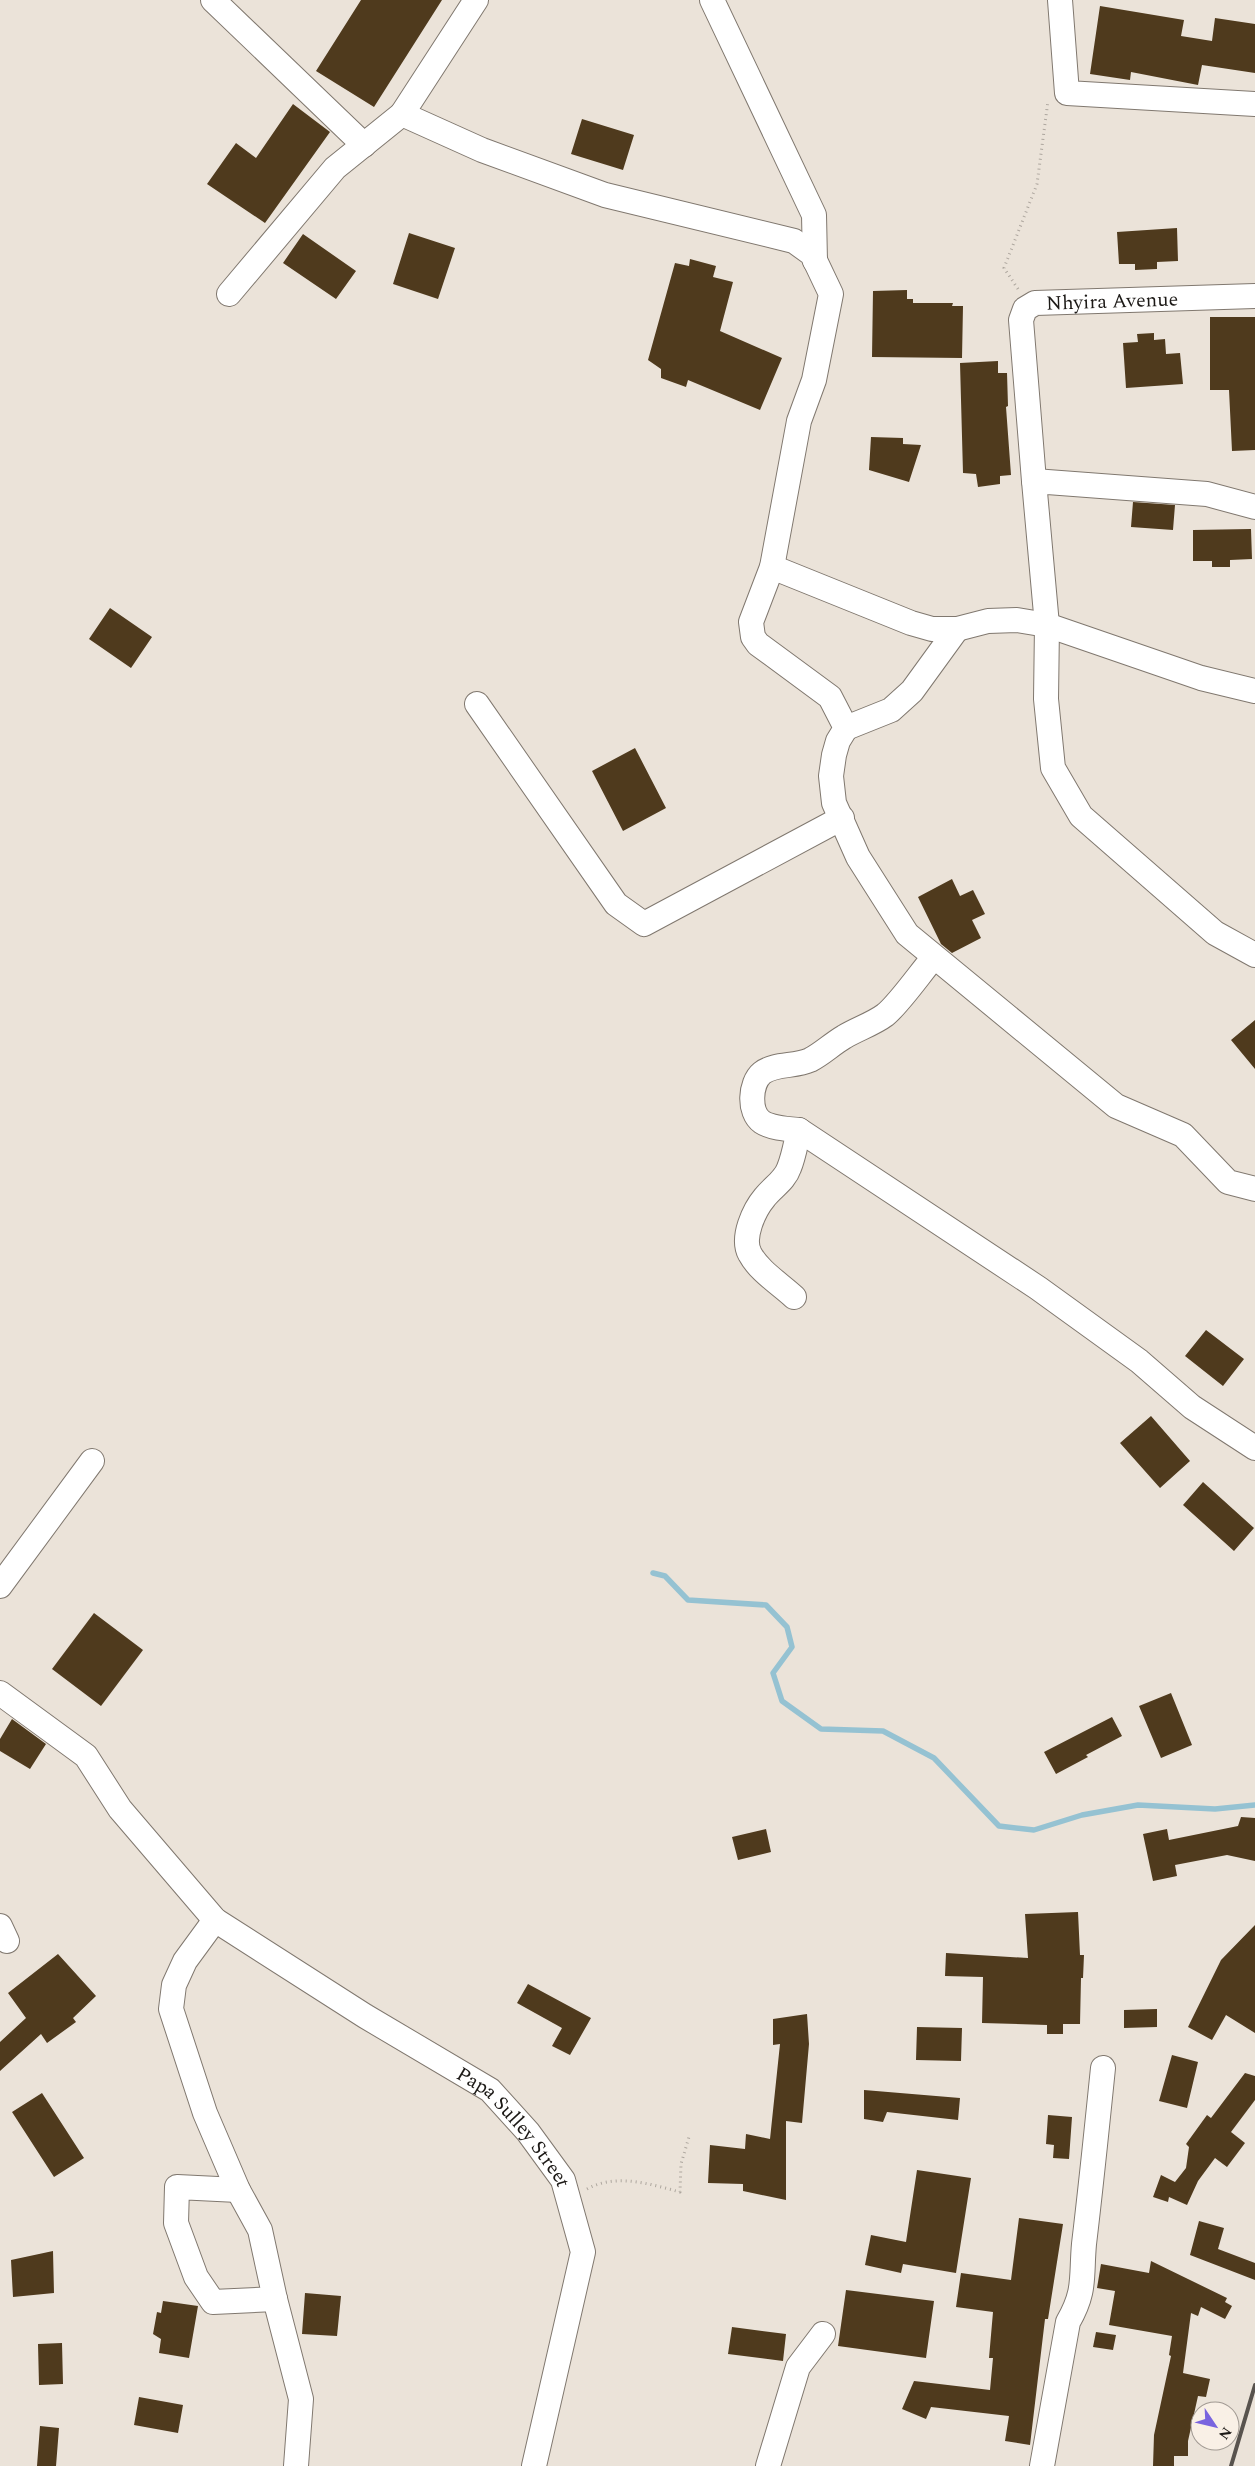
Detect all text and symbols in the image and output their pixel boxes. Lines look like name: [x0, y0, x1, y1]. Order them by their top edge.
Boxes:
street label: Nhyira Avenue: [1046, 284, 1179, 319]
street label: Papa Sulley Street: [450, 2059, 578, 2190]
north arrow: [1190, 2401, 1240, 2451]
text: N: [1213, 2422, 1237, 2444]

